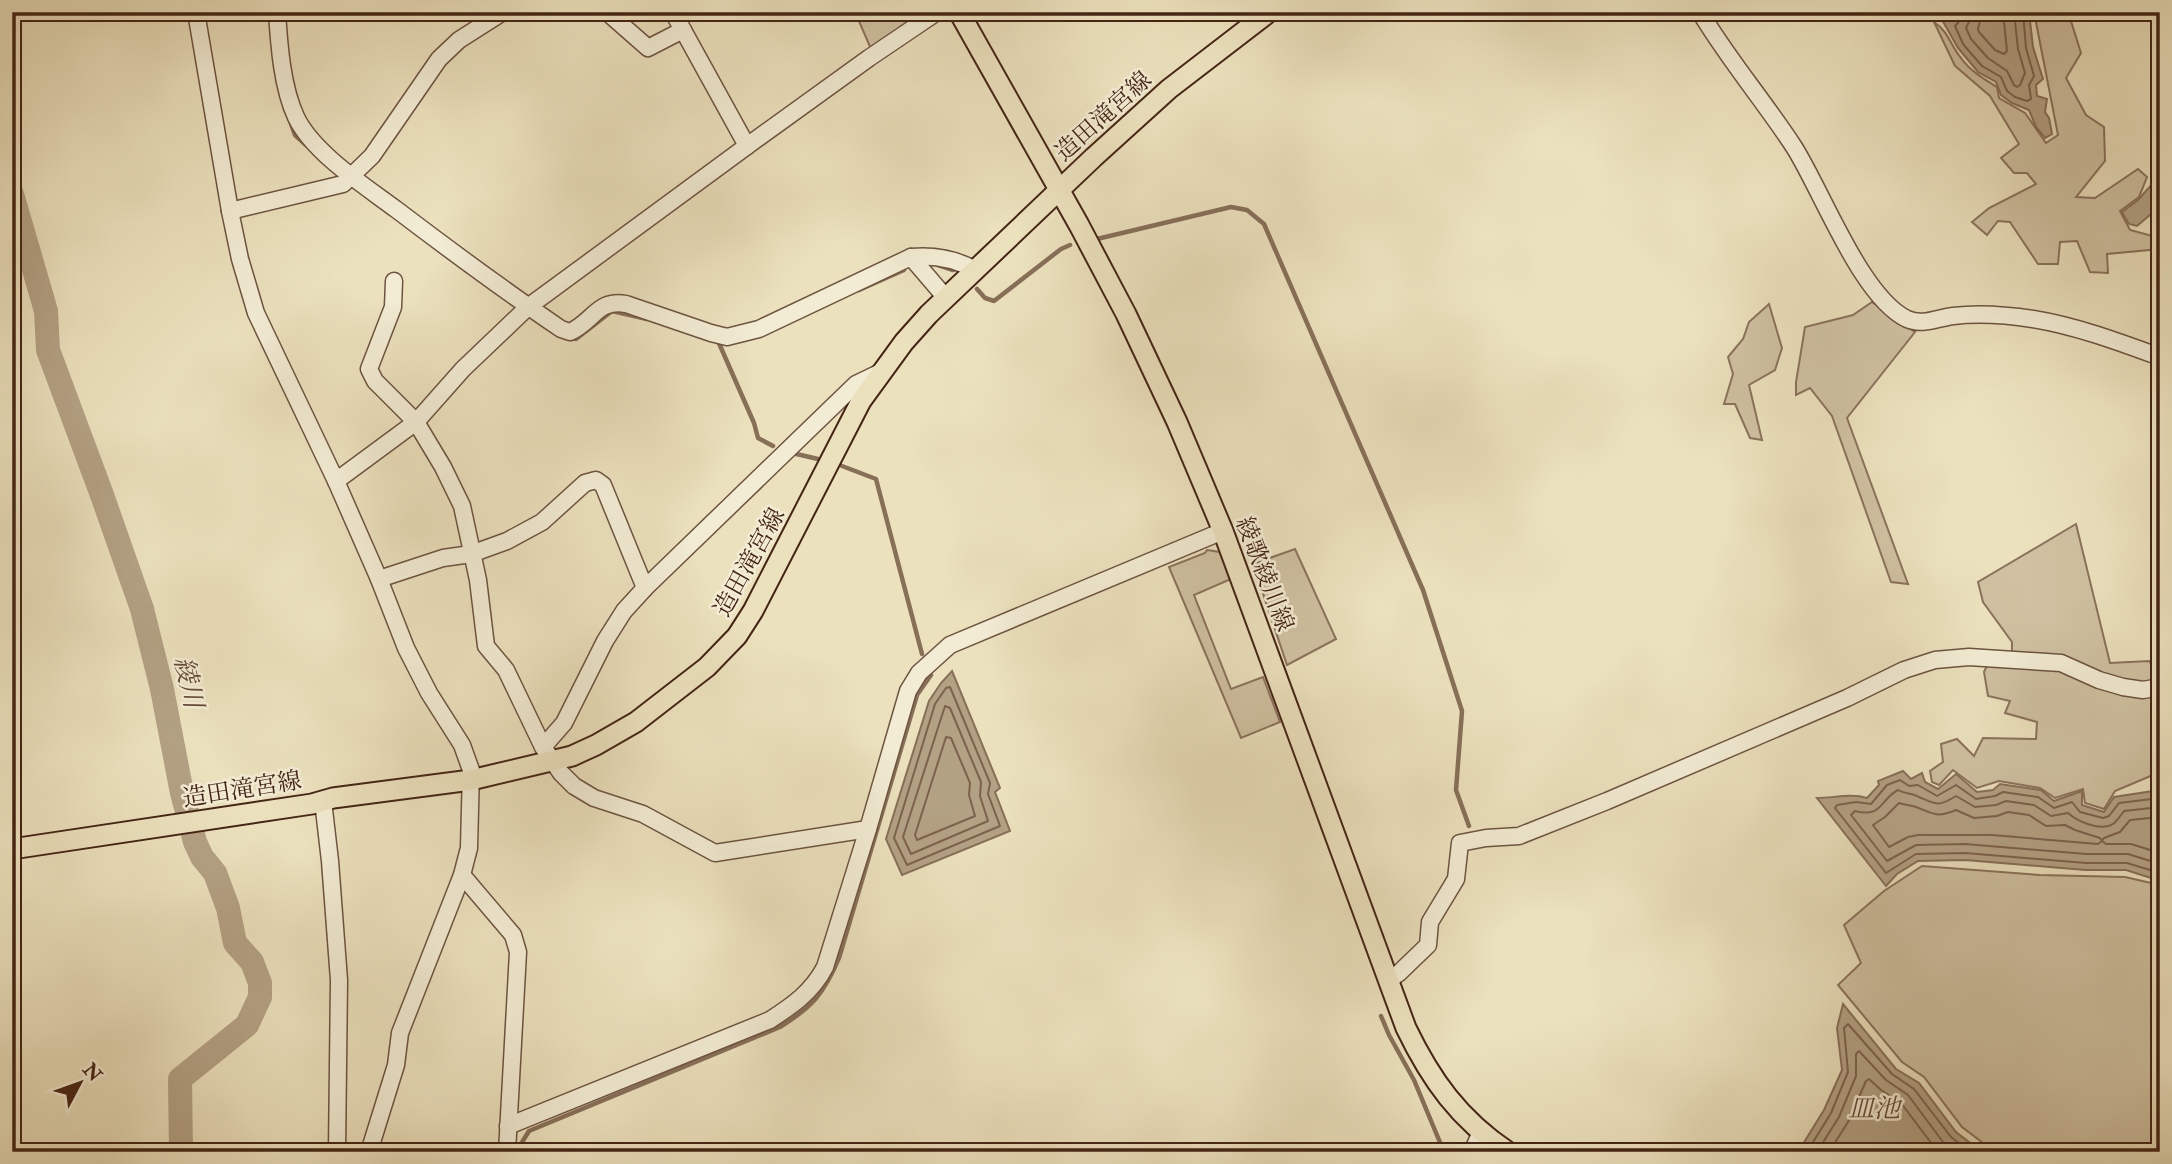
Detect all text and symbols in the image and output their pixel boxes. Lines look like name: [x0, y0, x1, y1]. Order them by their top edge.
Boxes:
street label: 造田滝宮線: [1048, 65, 1158, 168]
street label: 造田滝宮線: [707, 502, 792, 622]
street label: 綾歌綾川線: [1229, 513, 1301, 636]
water label: 綾川: [167, 653, 210, 714]
street label: 造田滝宮線: [180, 765, 304, 814]
north arrow: [46, 1048, 116, 1118]
text: N: [77, 1057, 107, 1088]
water label: 皿池: [1848, 1093, 1903, 1125]

